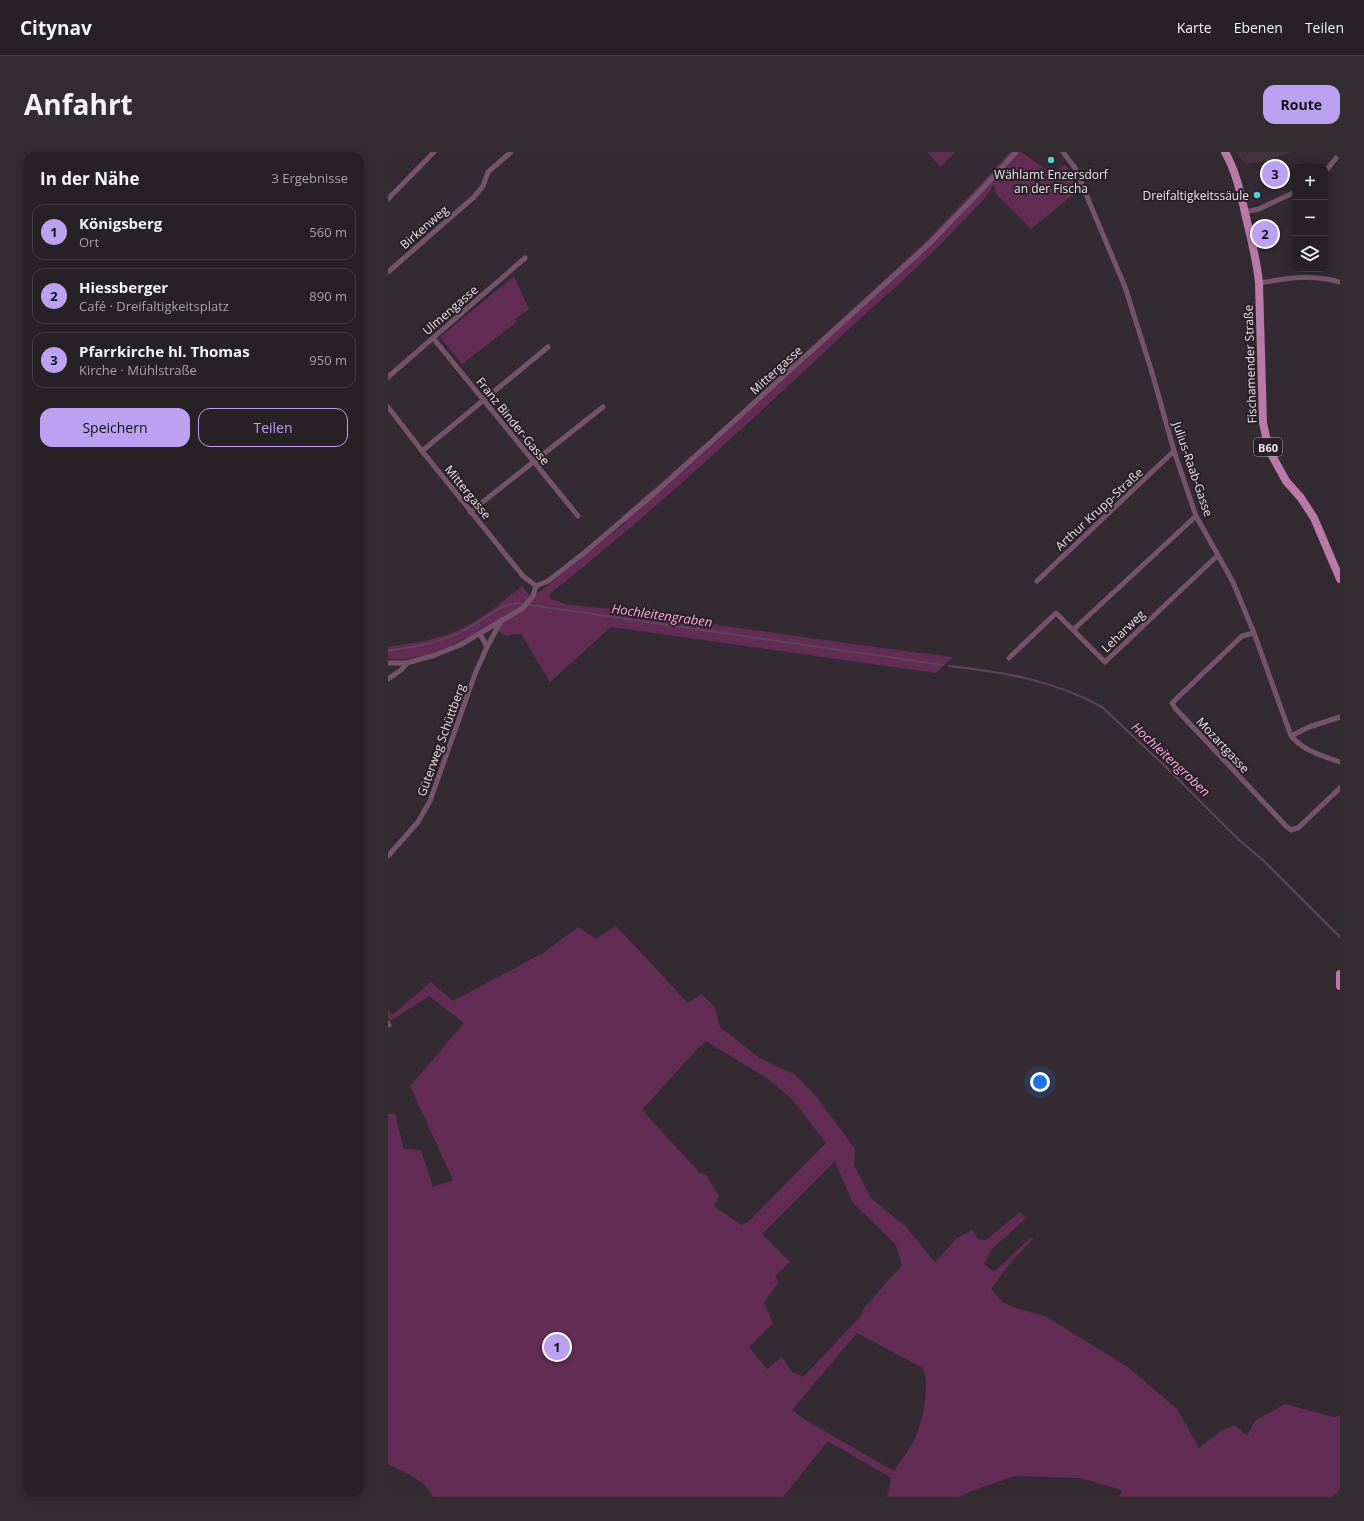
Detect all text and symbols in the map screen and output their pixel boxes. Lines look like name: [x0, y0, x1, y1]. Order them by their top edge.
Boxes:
text: Citynav: [20, 15, 92, 41]
text: Karte: [1177, 18, 1212, 37]
text: Ebenen: [1234, 18, 1283, 37]
text: Teilen: [1305, 18, 1344, 37]
text: Anfahrt: [24, 85, 133, 123]
button: Route: [1263, 85, 1340, 124]
marker: Wählamt Enzersdorf an der Fischa: [1046, 155, 1056, 165]
pin: 3: [1262, 159, 1288, 189]
map controls: [1292, 164, 1328, 272]
button: +: [1292, 164, 1328, 200]
place label: Wählamt Enzersdorf an der Fischa: [994, 166, 1109, 197]
text: In der Nähe: [40, 167, 139, 190]
text: 3 Ergebnisse: [271, 169, 348, 187]
place label: Dreifaltigkeitssäule: [1142, 187, 1249, 204]
marker: Dreifaltigkeitssäule: [1252, 190, 1262, 200]
button: −: [1292, 200, 1328, 236]
street label: Birkenweg: [396, 201, 452, 253]
text: Königsberg: [79, 213, 162, 233]
pin: 2: [1252, 219, 1278, 249]
text: 1: [50, 223, 58, 241]
text: 560 m: [309, 223, 347, 241]
text: Ort: [79, 233, 99, 251]
button: layers: [1292, 236, 1328, 272]
text: Hiessberger: [79, 277, 168, 297]
street label: Ulmengasse: [419, 281, 482, 339]
text: 2: [50, 287, 58, 305]
text: 890 m: [309, 287, 347, 305]
text: Café · Dreifaltigkeitsplatz: [79, 297, 229, 315]
street label: Fischamender Straße: [1239, 304, 1261, 424]
text: Pfarrkirche hl. Thomas: [79, 341, 250, 361]
street label: Mittergasse: [746, 342, 806, 398]
text: 3: [50, 351, 58, 369]
text: 950 m: [309, 351, 347, 369]
text: Kirche · Mühlstraße: [79, 361, 197, 379]
street label: Franz Binder-Gasse: [472, 374, 554, 469]
button: Speichern: [40, 408, 190, 447]
button: Teilen: [198, 408, 348, 447]
street label: Julius-Raab-Gasse: [1169, 418, 1217, 519]
road number: B60: [1254, 438, 1282, 456]
street label: Mittergasse: [441, 461, 495, 523]
street label: Arthur Krupp-Straße: [1051, 464, 1147, 554]
water label: Hochleitengraben: [610, 599, 714, 631]
street label: Leharweg: [1097, 606, 1149, 656]
street label: Güterweg Schüttberg: [413, 681, 469, 799]
street label: Mozartgasse: [1193, 713, 1254, 777]
water label: Hochleitengraben: [1128, 718, 1214, 800]
your location: [1030, 1072, 1050, 1092]
pin: 1: [544, 1332, 570, 1362]

